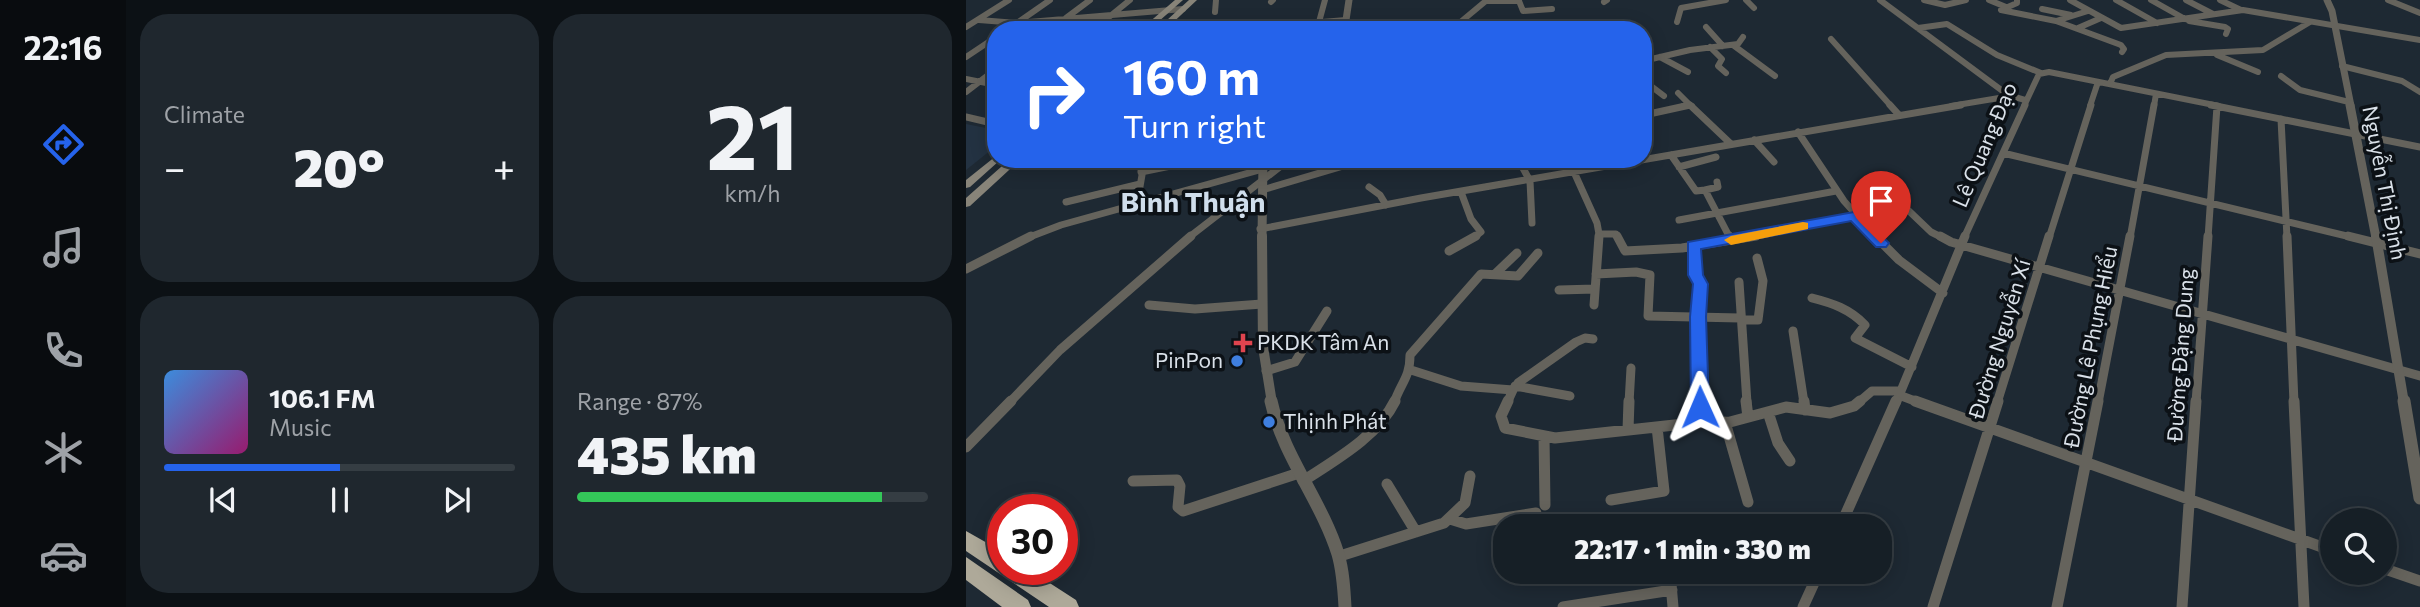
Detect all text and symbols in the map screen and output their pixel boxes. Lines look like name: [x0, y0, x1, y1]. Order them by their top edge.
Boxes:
text: 22:16: [23, 27, 103, 67]
text: 160 m: [1123, 45, 1260, 105]
icon: right: [1008, 49, 1099, 140]
text: 21: [706, 77, 799, 189]
street label: Lê Quang Đạo: [1946, 78, 2021, 211]
text: Climate: [164, 100, 245, 128]
street label: Nguyễn Thị Định: [2358, 103, 2414, 262]
text: Turn right: [1123, 105, 1266, 145]
icon: directions: [39, 120, 88, 169]
text: 20°: [293, 134, 385, 198]
text: −: [164, 143, 186, 190]
text: +: [493, 143, 515, 190]
pin: [1851, 171, 1911, 243]
text: km/h: [725, 179, 780, 207]
icon: arrive: [1862, 182, 1900, 220]
district label: Bình Thuận: [1120, 184, 1266, 218]
icon: music: [39, 223, 88, 272]
street label: Đường Lê Phụng Hiểu: [2058, 244, 2121, 451]
street label: Đường Nguyễn Xí: [1961, 255, 2035, 422]
street label: Đường Đặng Dung: [2161, 267, 2198, 443]
icon: phone: [39, 326, 88, 375]
place label: PKDK Tâm An: [1257, 329, 1389, 354]
marker: PKDK Tâm An: [1235, 335, 1251, 351]
place label: PinPon: [1155, 347, 1223, 372]
marker: PinPon: [1229, 353, 1245, 369]
position arrow: [1663, 370, 1737, 444]
text: 106.1 FM: [269, 382, 375, 413]
text: Range · 87%: [577, 387, 702, 415]
place label: Thịnh Phát: [1283, 408, 1387, 433]
text: Music: [269, 413, 332, 441]
marker: Thịnh Phát: [1261, 414, 1277, 430]
text: 435 km: [577, 421, 757, 485]
icon: climate: [39, 428, 88, 477]
icon: previous: [204, 481, 242, 519]
icon: pause: [321, 481, 359, 519]
icon: next: [438, 481, 476, 519]
speed limit sign: 30: [987, 494, 1078, 585]
map controls: [2320, 508, 2397, 585]
button: search: [2320, 508, 2397, 585]
icon: car: [39, 531, 88, 580]
text: 22:17 · 1 min · 330 m: [1574, 533, 1811, 564]

